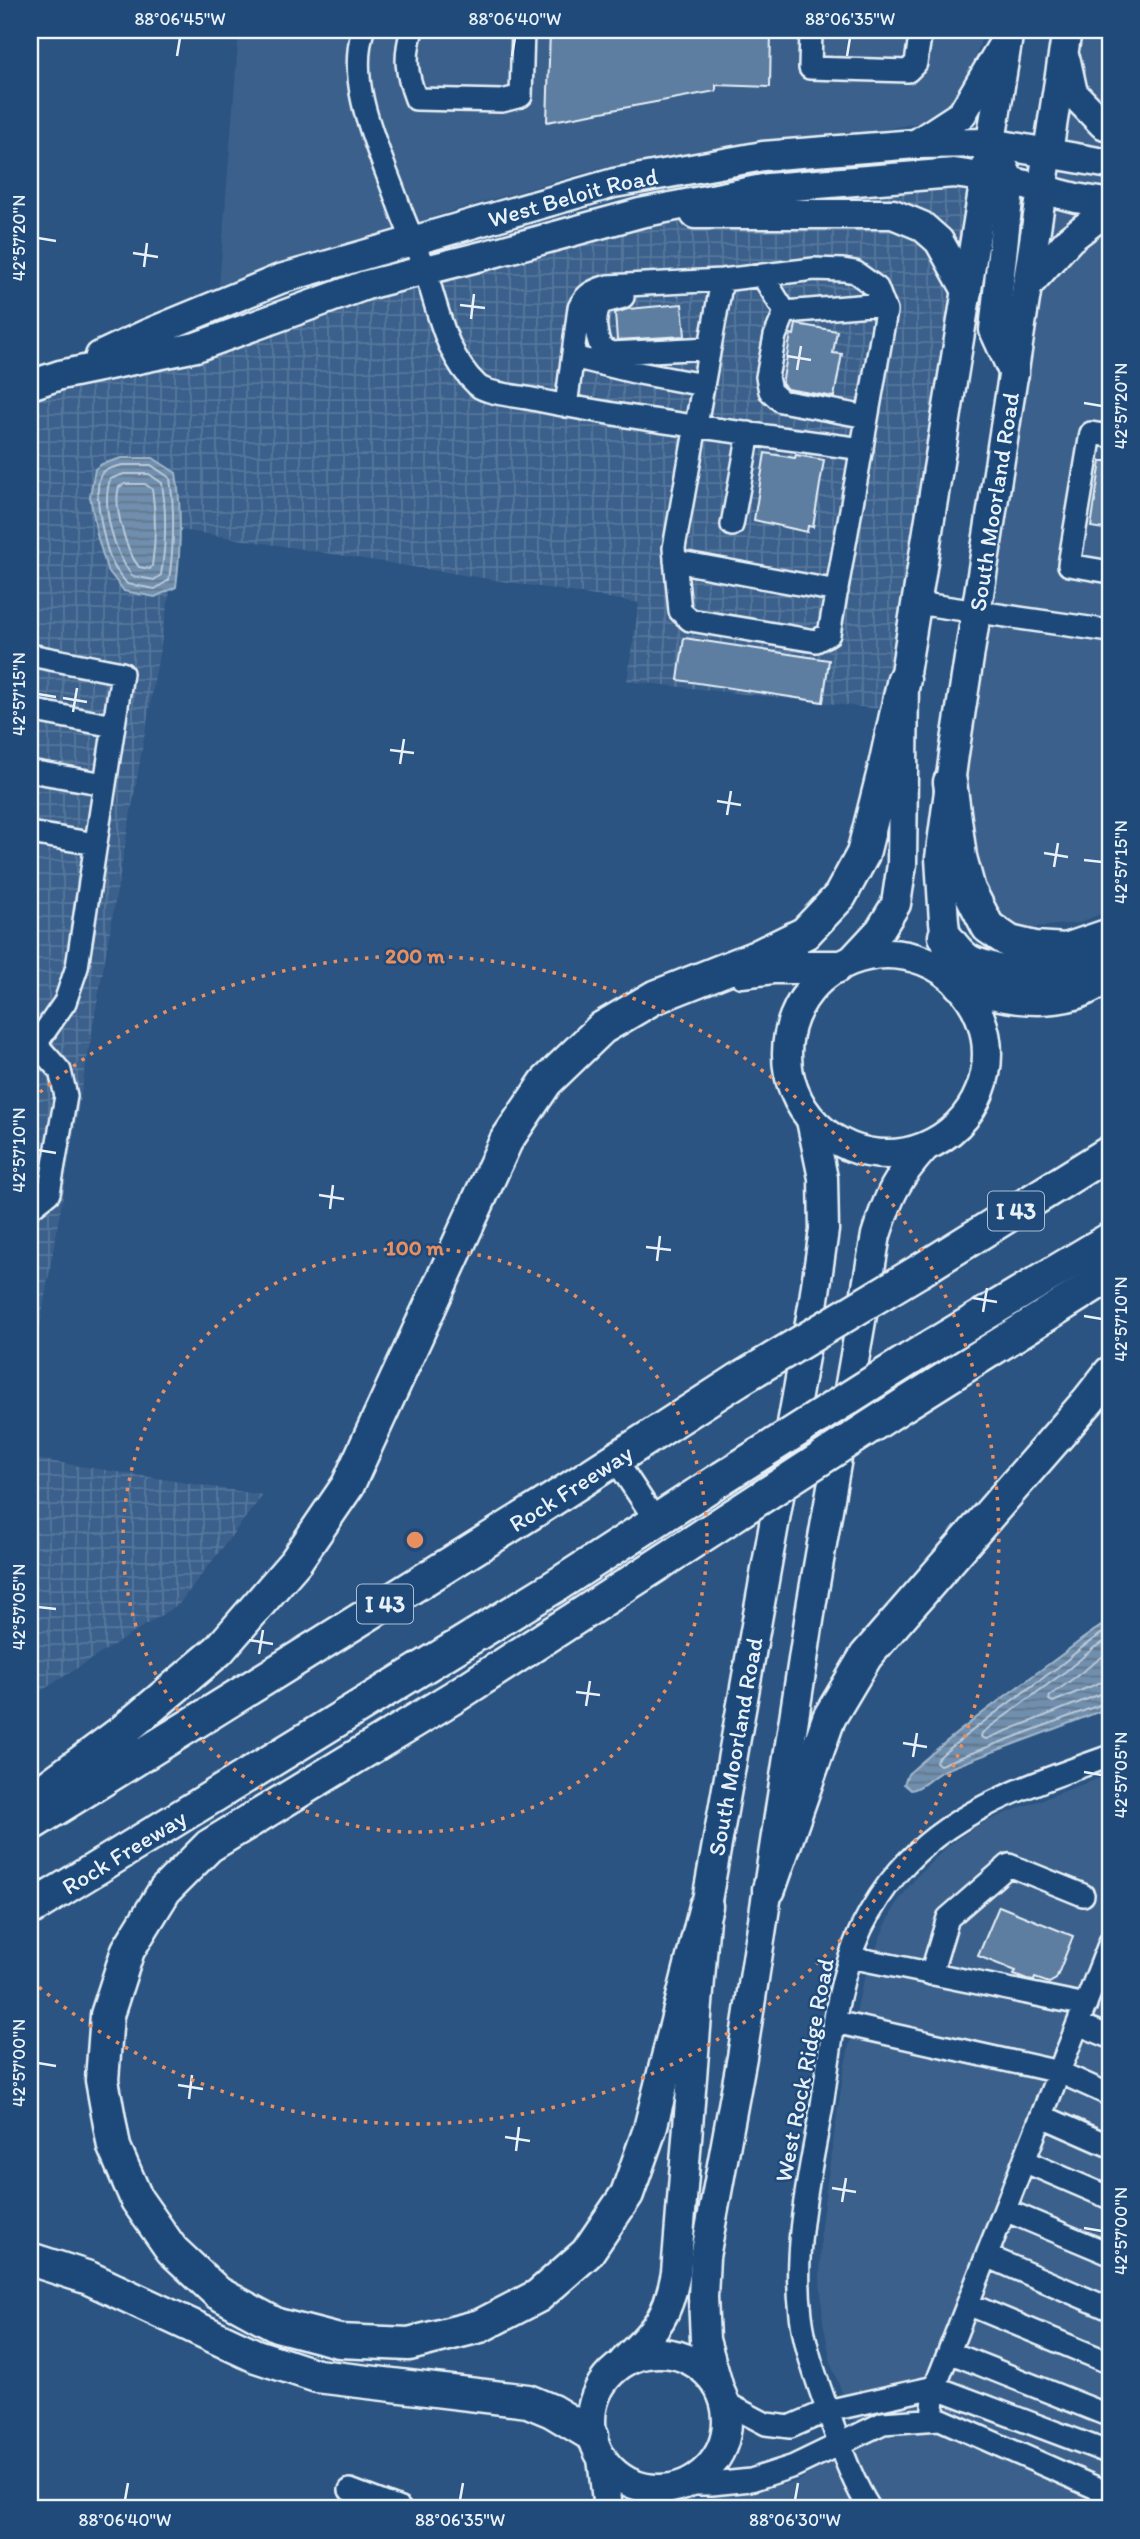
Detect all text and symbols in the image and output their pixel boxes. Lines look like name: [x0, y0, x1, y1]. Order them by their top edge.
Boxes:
text: 88°06'45"W: [134, 8, 226, 30]
text: 88°06'40"W: [469, 8, 561, 30]
text: 88°06'35"W: [805, 8, 895, 30]
street label: West Beloit Road: [485, 161, 660, 233]
text: 42°57'20"N: [8, 195, 30, 281]
text: 42°57'20"N: [1110, 363, 1132, 449]
street label: South Moorland Road: [962, 390, 1025, 613]
text: 42°57'15"N: [8, 652, 30, 736]
text: 42°57'15"N: [1110, 820, 1132, 904]
text: 200 m: [385, 943, 445, 968]
text: 42°57'10"N: [8, 1107, 30, 1193]
road number: I 43: [988, 1192, 1044, 1230]
text: 100 m: [386, 1235, 444, 1260]
text: 42°57'10"N: [1110, 1276, 1132, 1362]
street label: Rock Freeway: [503, 1438, 637, 1538]
centre of rings: [403, 1528, 427, 1552]
text: 42°57'05"N: [8, 1564, 30, 1650]
road number: I 43: [357, 1584, 413, 1624]
street label: South Moorland Road: [701, 1635, 768, 1858]
text: 42°57'05"N: [1110, 1732, 1132, 1818]
street label: Rock Freeway: [56, 1802, 191, 1901]
street label: West Rock Ridge Road: [768, 1956, 840, 2184]
text: 42°57'00"N: [8, 2019, 30, 2107]
text: 42°57'00"N: [1110, 2187, 1132, 2275]
text: 88°06'40"W: [79, 2509, 171, 2531]
text: 88°06'35"W: [415, 2509, 505, 2531]
text: 88°06'30"W: [749, 2509, 841, 2531]

